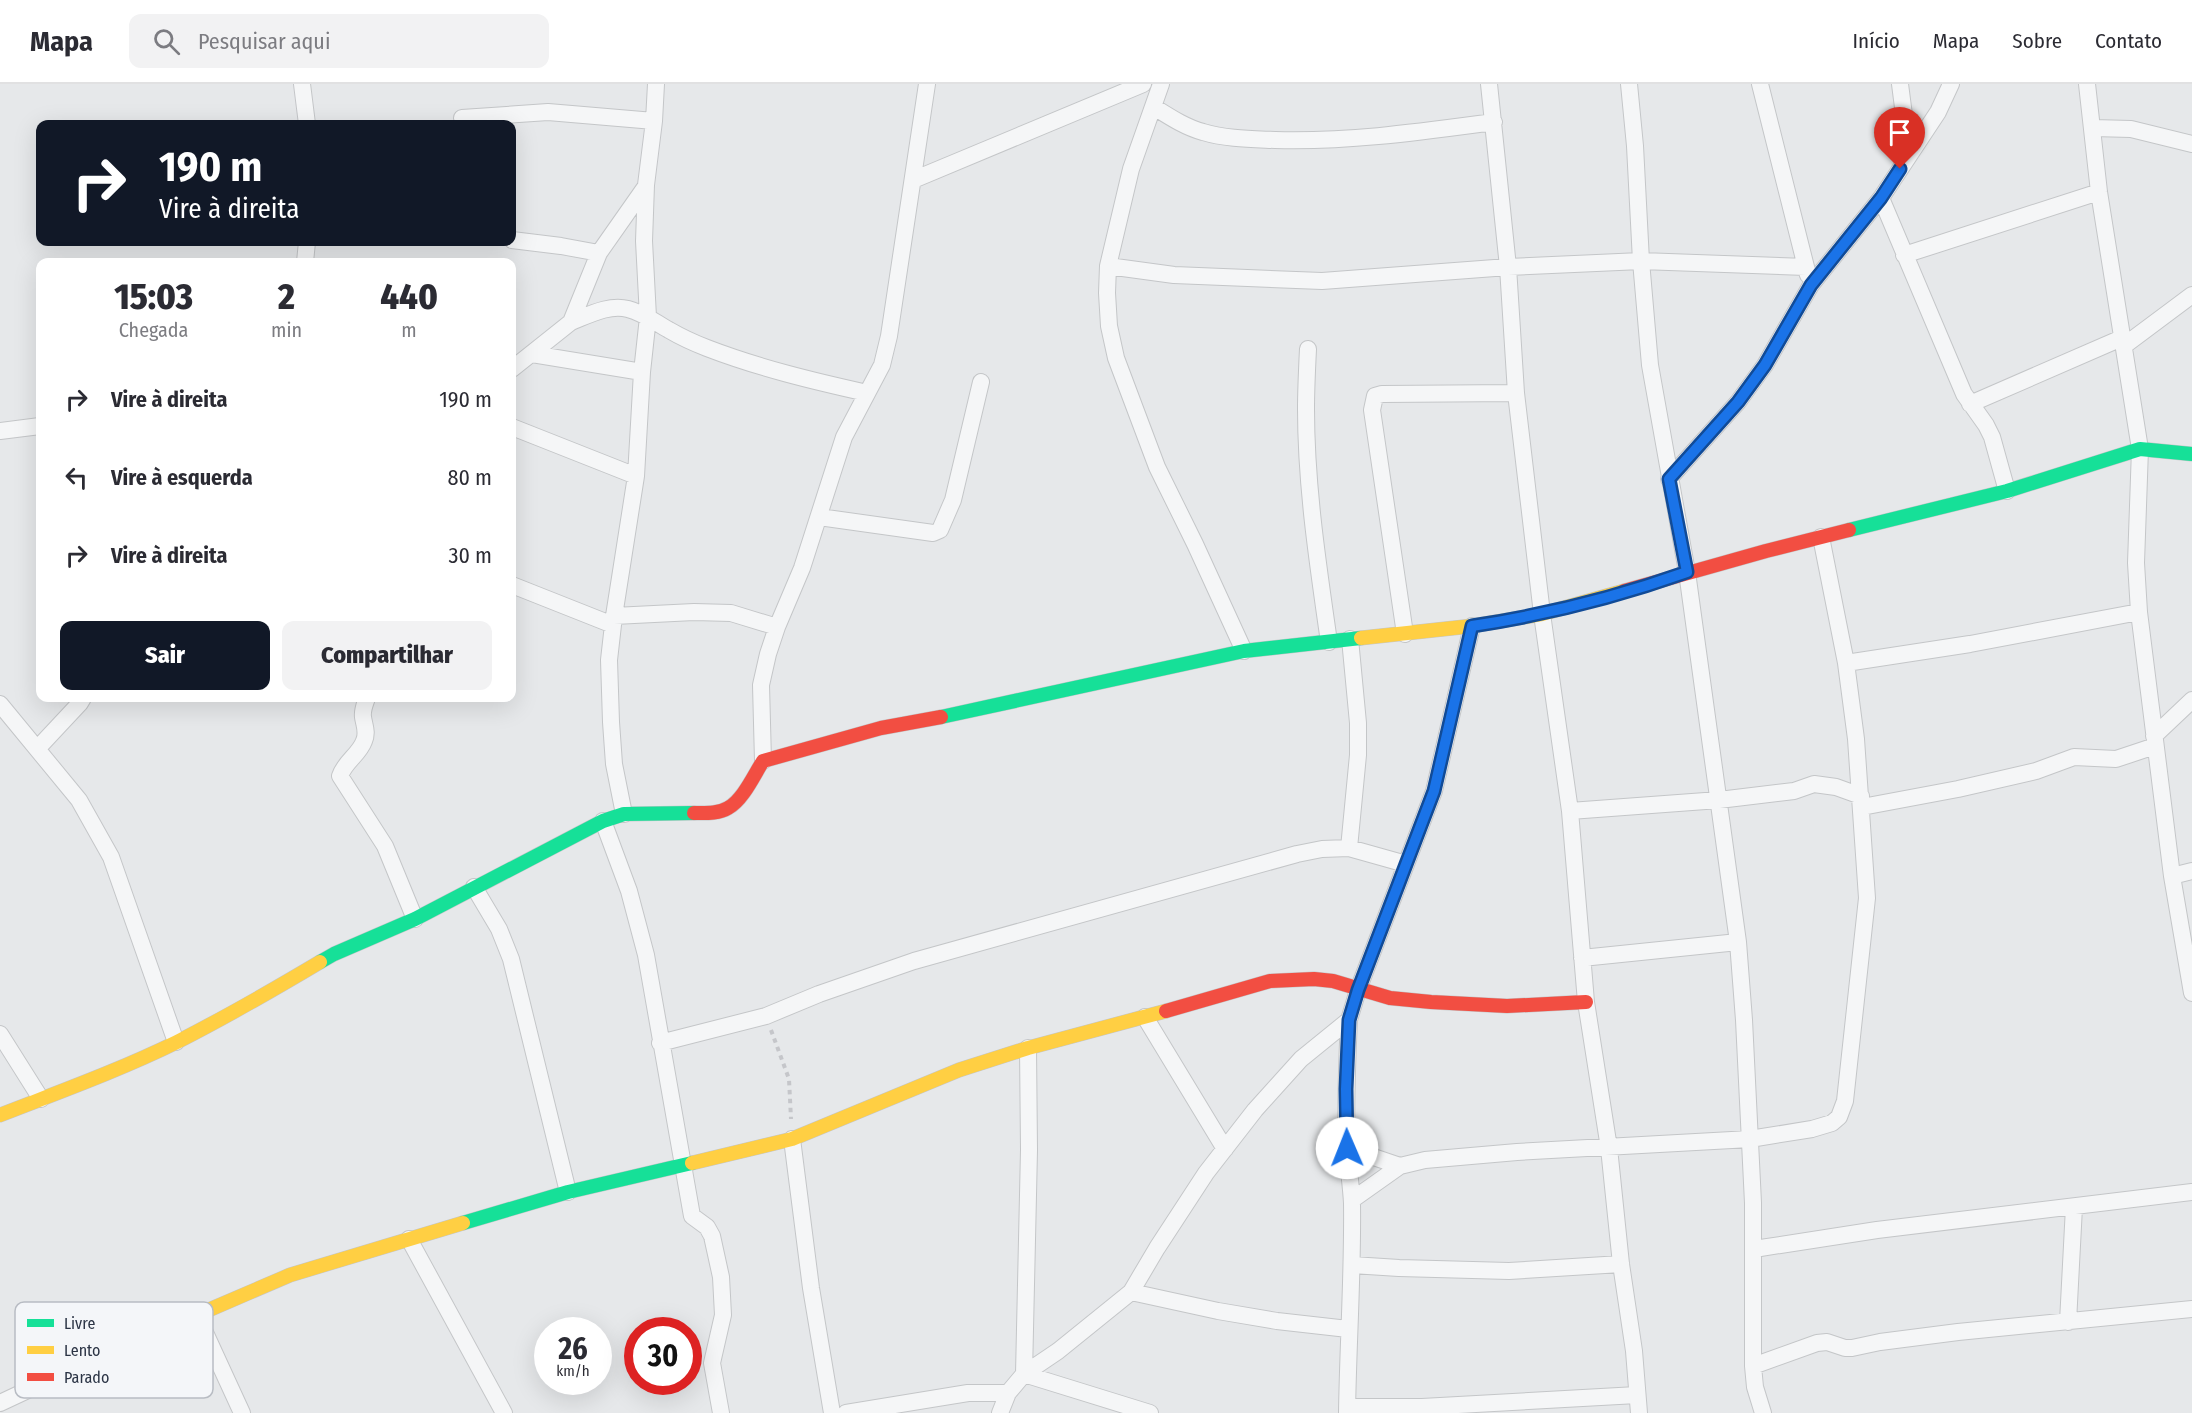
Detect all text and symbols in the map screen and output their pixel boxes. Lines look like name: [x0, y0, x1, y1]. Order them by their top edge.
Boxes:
search box: [129, 14, 549, 68]
text: Mapa: [30, 25, 93, 58]
icon: search: [150, 25, 183, 58]
text: Pesquisar aqui: [198, 28, 330, 55]
text: Início: [1853, 28, 1900, 54]
text: Mapa: [1933, 28, 1979, 54]
text: Sobre: [2012, 28, 2062, 54]
text: Contato: [2095, 28, 2162, 54]
pin: [1874, 107, 1925, 169]
icon: arrive: [1883, 116, 1916, 149]
text: 190 m: [159, 142, 262, 192]
icon: right: [60, 144, 138, 222]
text: Vire à direita: [159, 193, 299, 225]
text: 15:03: [114, 275, 193, 319]
text: 2: [278, 275, 295, 319]
text: 440: [380, 275, 438, 319]
text: Chegada: [119, 318, 188, 342]
text: min: [271, 318, 302, 342]
text: m: [401, 318, 417, 342]
icon: right: [60, 383, 93, 416]
text: Vire à direita: [111, 386, 227, 413]
text: 190 m: [439, 386, 492, 413]
icon: left: [60, 461, 93, 494]
text: Vire à esquerda: [111, 464, 253, 491]
text: 80 m: [447, 464, 492, 491]
icon: right: [60, 539, 93, 572]
text: Vire à direita: [111, 542, 227, 569]
text: 30 m: [449, 542, 492, 569]
button: Sair: [60, 621, 270, 690]
button: Compartilhar: [282, 621, 492, 690]
position arrow: [1315, 1116, 1379, 1180]
legend: [15, 1302, 213, 1398]
text: Livre: [64, 1314, 95, 1333]
speed limit sign: 30: [624, 1317, 702, 1395]
text: 26: [558, 1331, 588, 1367]
text: Lento: [64, 1341, 100, 1360]
text: km/h: [556, 1362, 590, 1380]
text: Parado: [64, 1368, 109, 1387]

